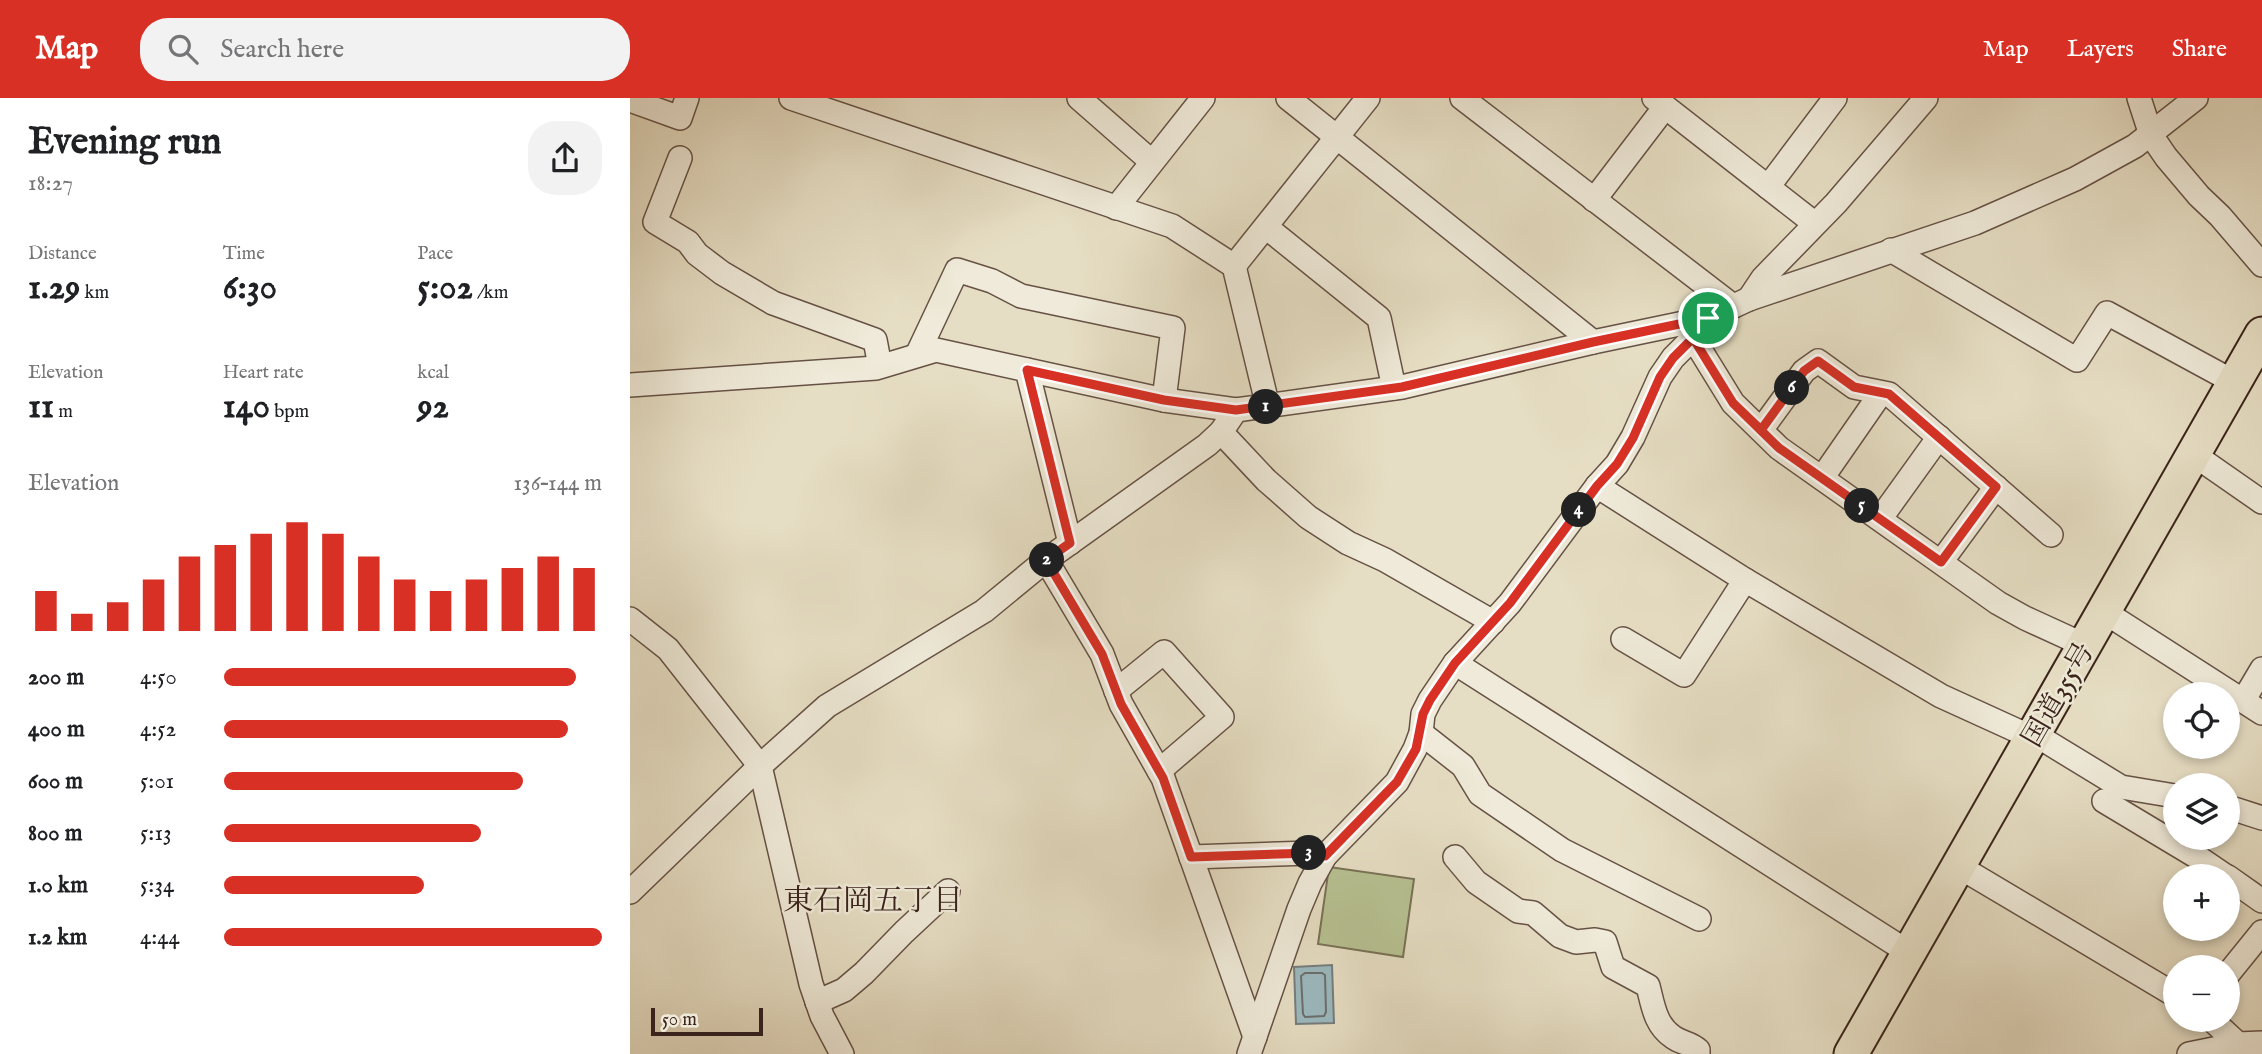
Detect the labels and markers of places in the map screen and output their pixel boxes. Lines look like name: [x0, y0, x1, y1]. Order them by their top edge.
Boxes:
pin: [1678, 288, 1738, 348]
pin: 6: [1774, 370, 1810, 406]
pin: 1: [1248, 390, 1284, 424]
pin: 5: [1844, 488, 1880, 524]
pin: 4: [1562, 492, 1597, 528]
pin: 2: [1030, 542, 1064, 578]
pin: 3: [1292, 836, 1326, 870]

